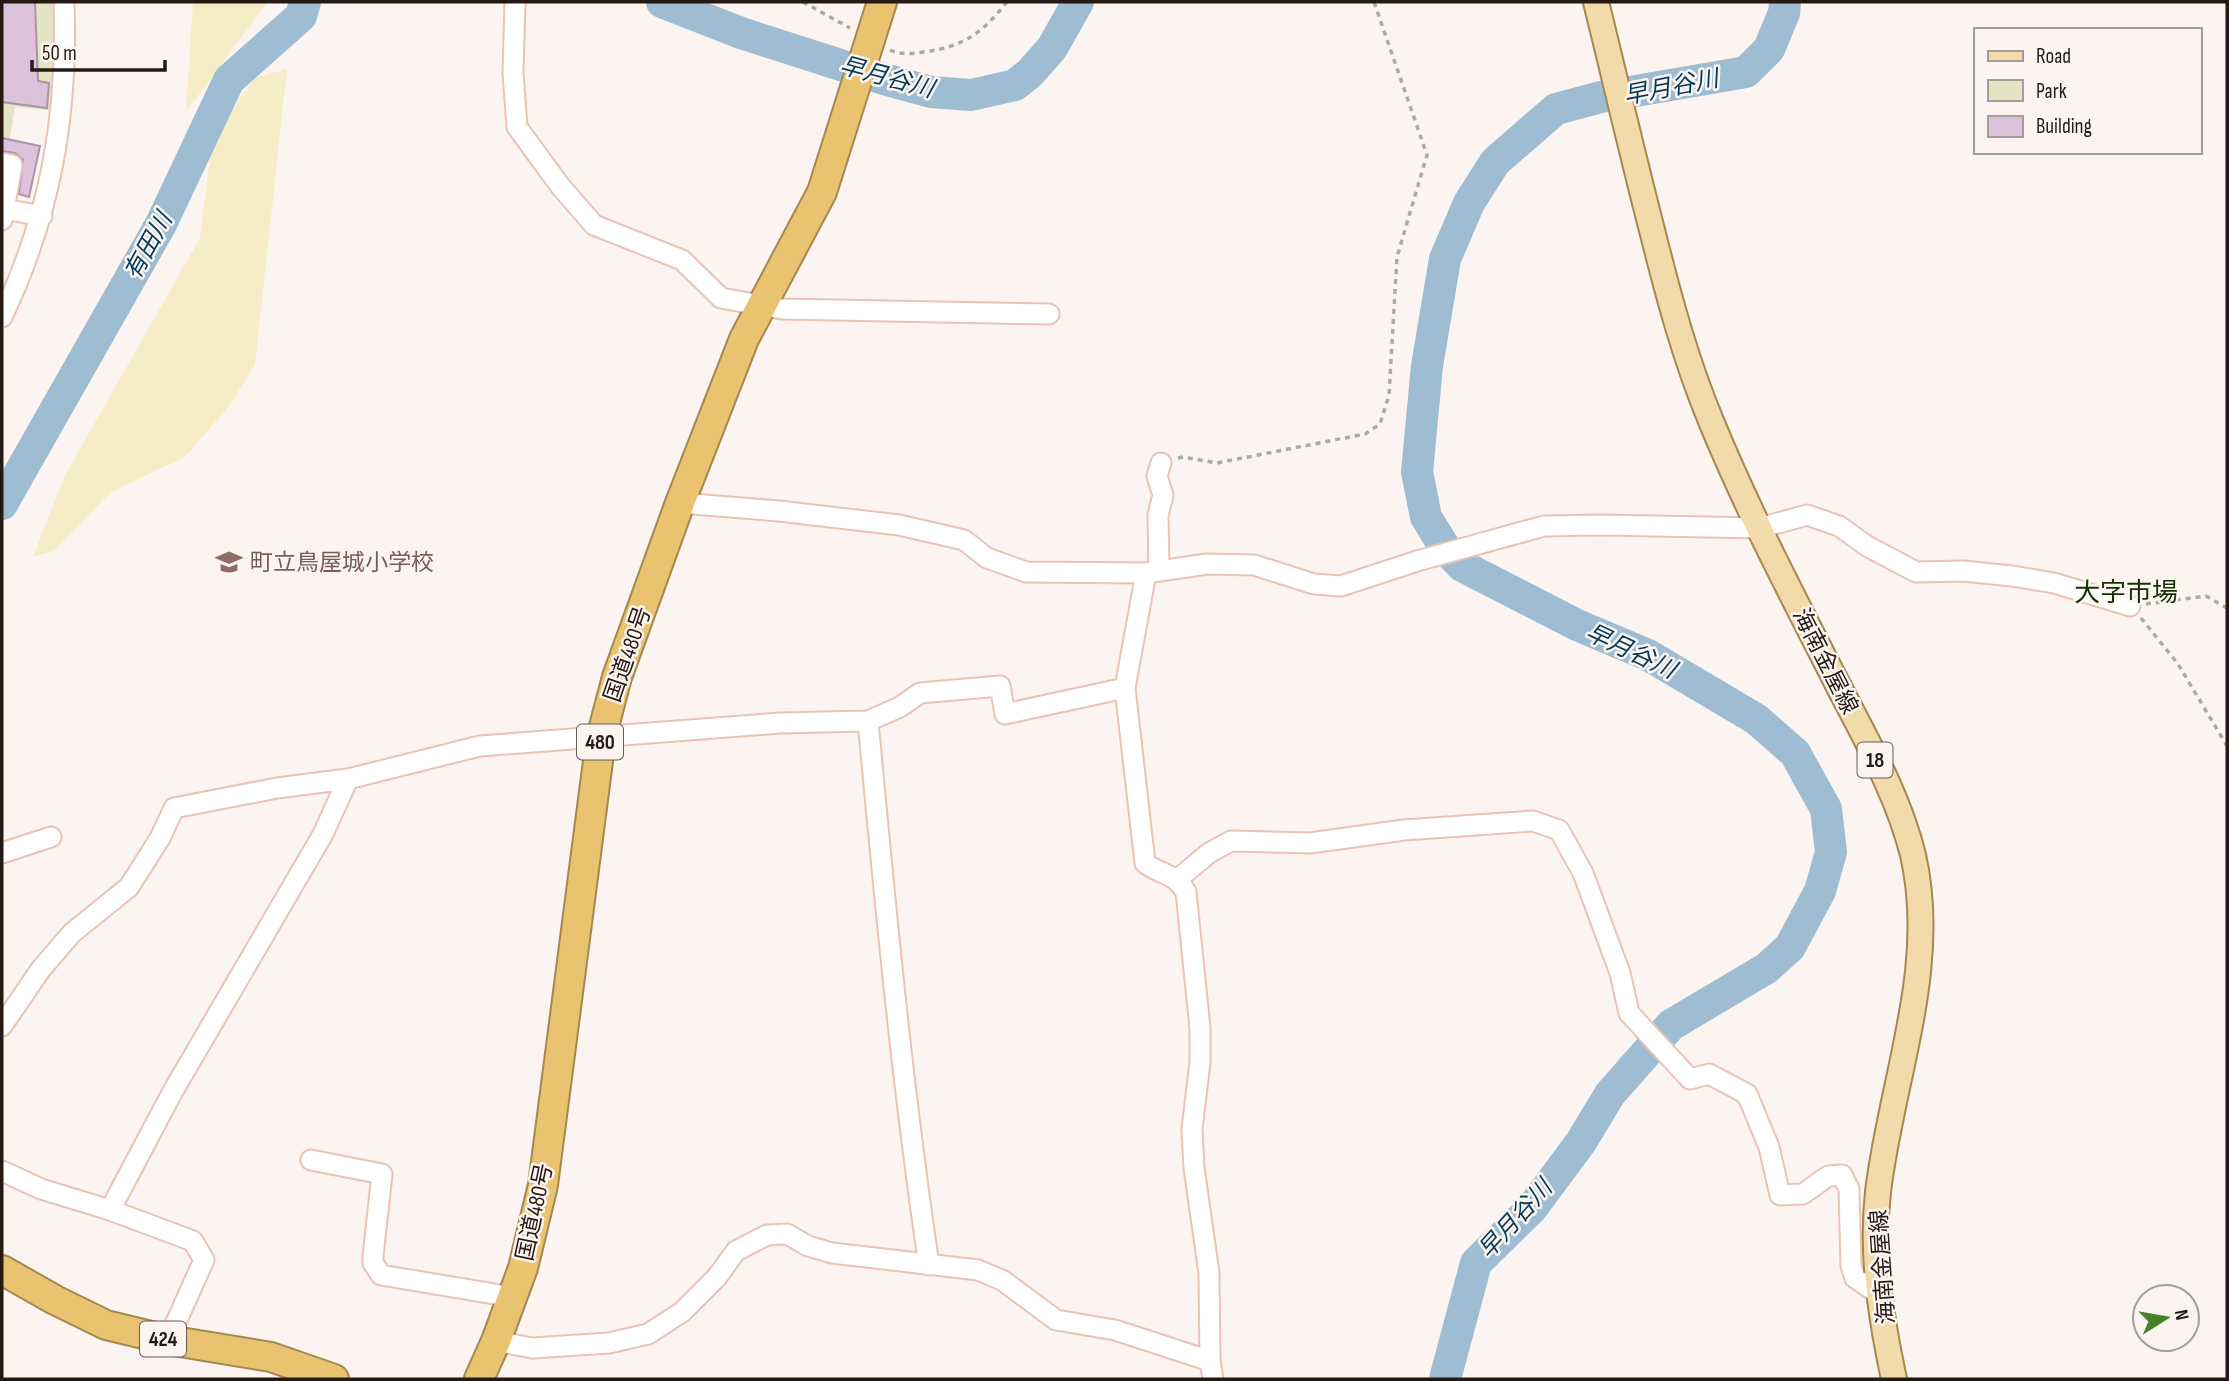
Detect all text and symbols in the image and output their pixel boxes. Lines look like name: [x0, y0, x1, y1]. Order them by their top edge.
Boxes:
scale bar: [32, 28, 164, 72]
legend: [1974, 28, 2201, 154]
text: 50 m: [42, 41, 77, 66]
text: Road: [2036, 44, 2071, 69]
water label: 早月谷川: [837, 51, 940, 105]
water label: 早月谷川: [1621, 64, 1724, 111]
text: Park: [2036, 79, 2067, 104]
text: Building: [2036, 114, 2092, 139]
water label: 有田川: [118, 205, 180, 285]
school or university icon: 町立鳥屋城小学校: [214, 547, 244, 577]
place label: 町立鳥屋城小学校: [250, 549, 434, 577]
district label: 大字市場: [2074, 578, 2178, 609]
street label: 国道480号: [599, 603, 657, 706]
street label: 海南金屋線: [1787, 604, 1864, 719]
water label: 早月谷川: [1581, 618, 1683, 686]
road number: 480: [577, 724, 623, 760]
road number: 18: [1857, 742, 1892, 778]
street label: 国道480号: [511, 1161, 559, 1264]
water label: 早月谷川: [1472, 1172, 1560, 1265]
street label: 海南金屋線: [1865, 1209, 1901, 1325]
north arrow: [2131, 1283, 2201, 1353]
text: N: [2169, 1308, 2193, 1322]
road number: 424: [140, 1322, 186, 1356]

